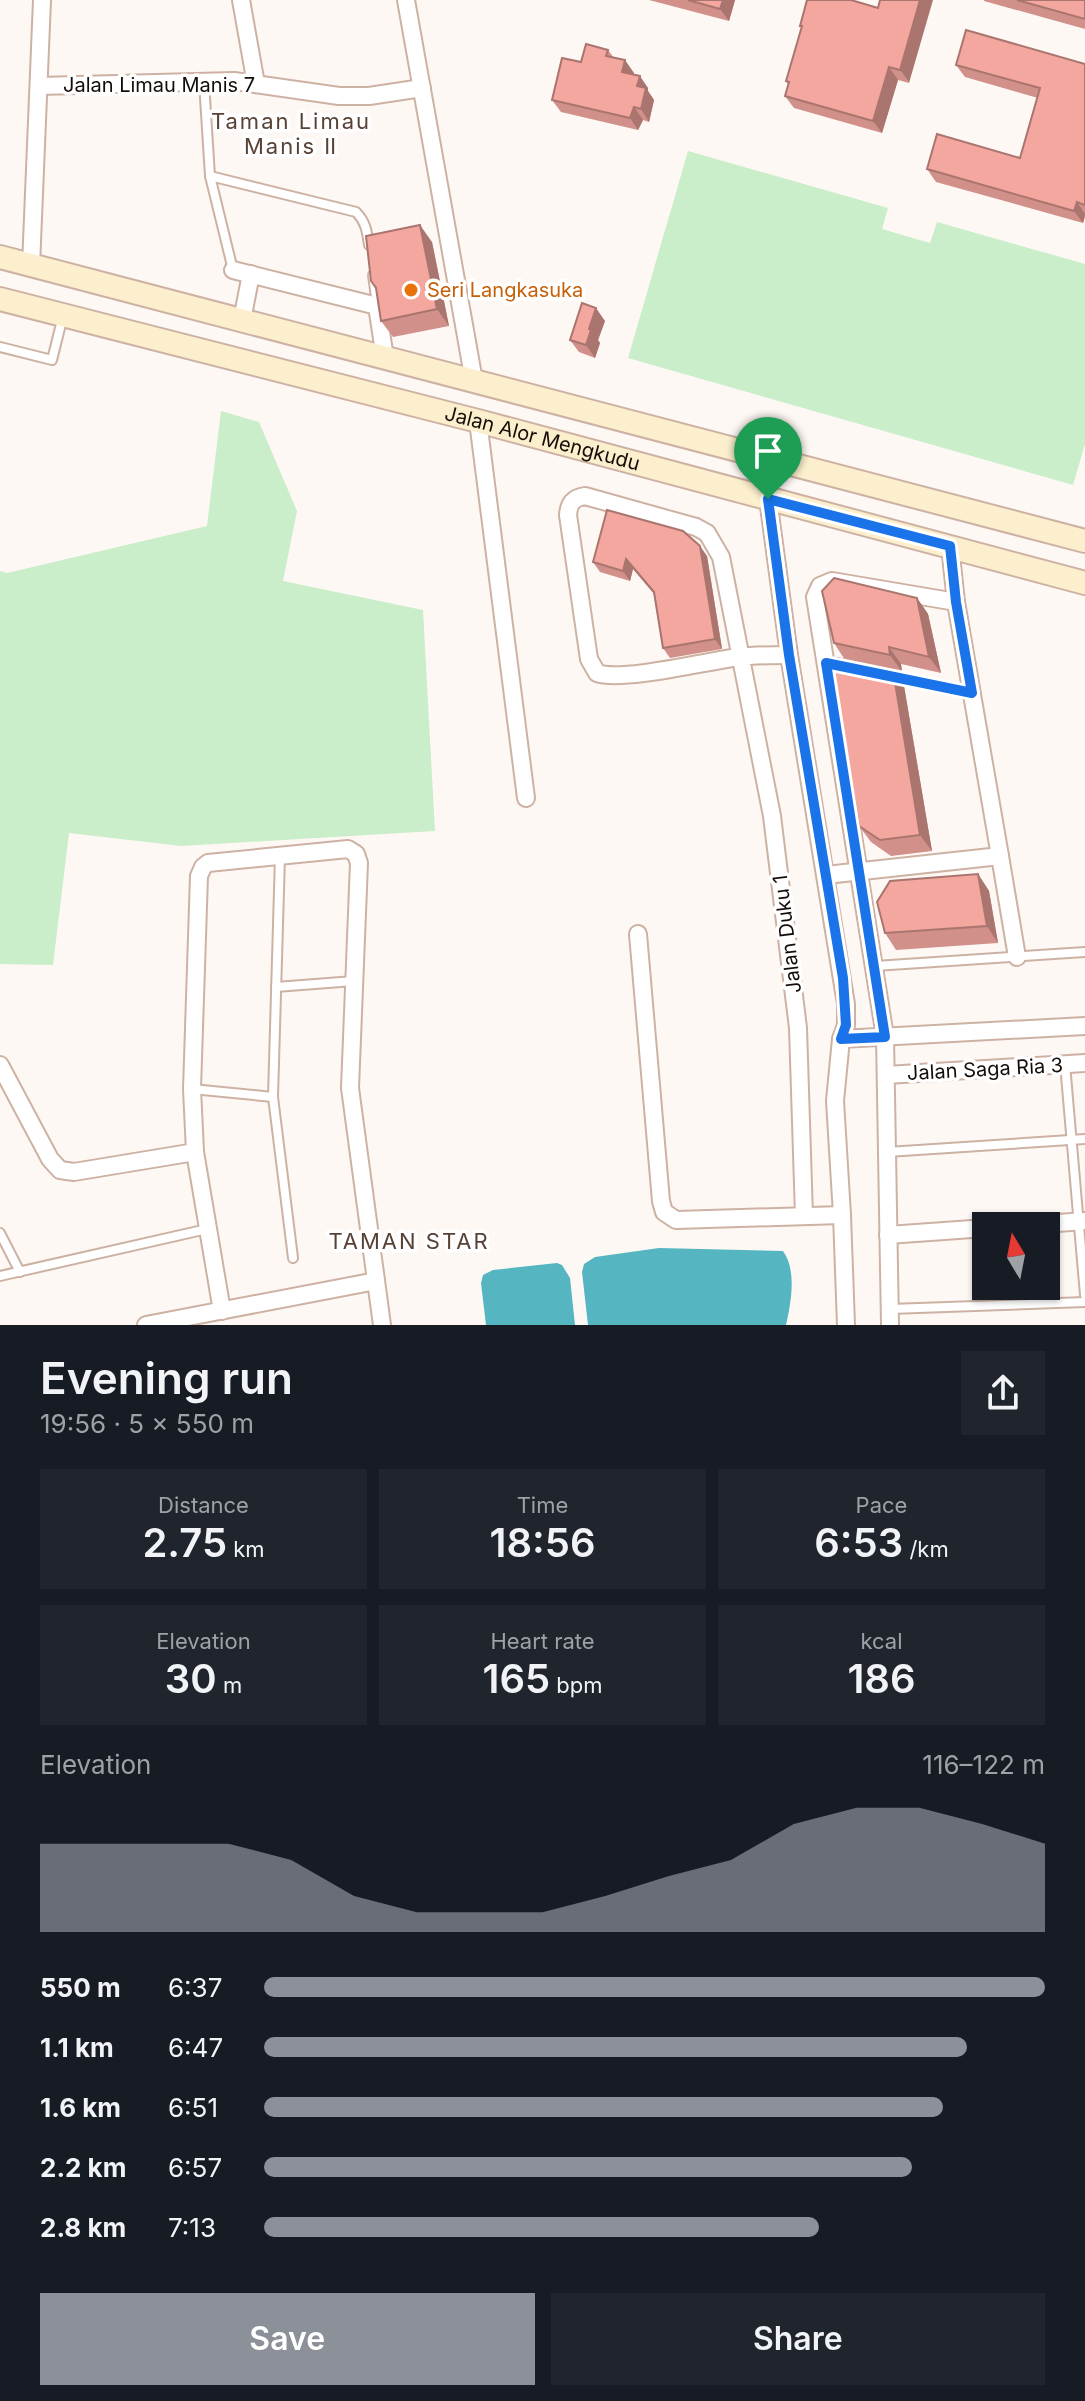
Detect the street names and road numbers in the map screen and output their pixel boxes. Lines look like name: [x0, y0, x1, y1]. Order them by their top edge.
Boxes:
street label: Jalan Limau Manis 7: [63, 73, 255, 97]
street label: Jalan Alor Mengkudu: [442, 401, 642, 476]
street label: Jalan Duku 1: [768, 873, 806, 995]
street label: Jalan Saga Ria 3: [906, 1053, 1064, 1085]

